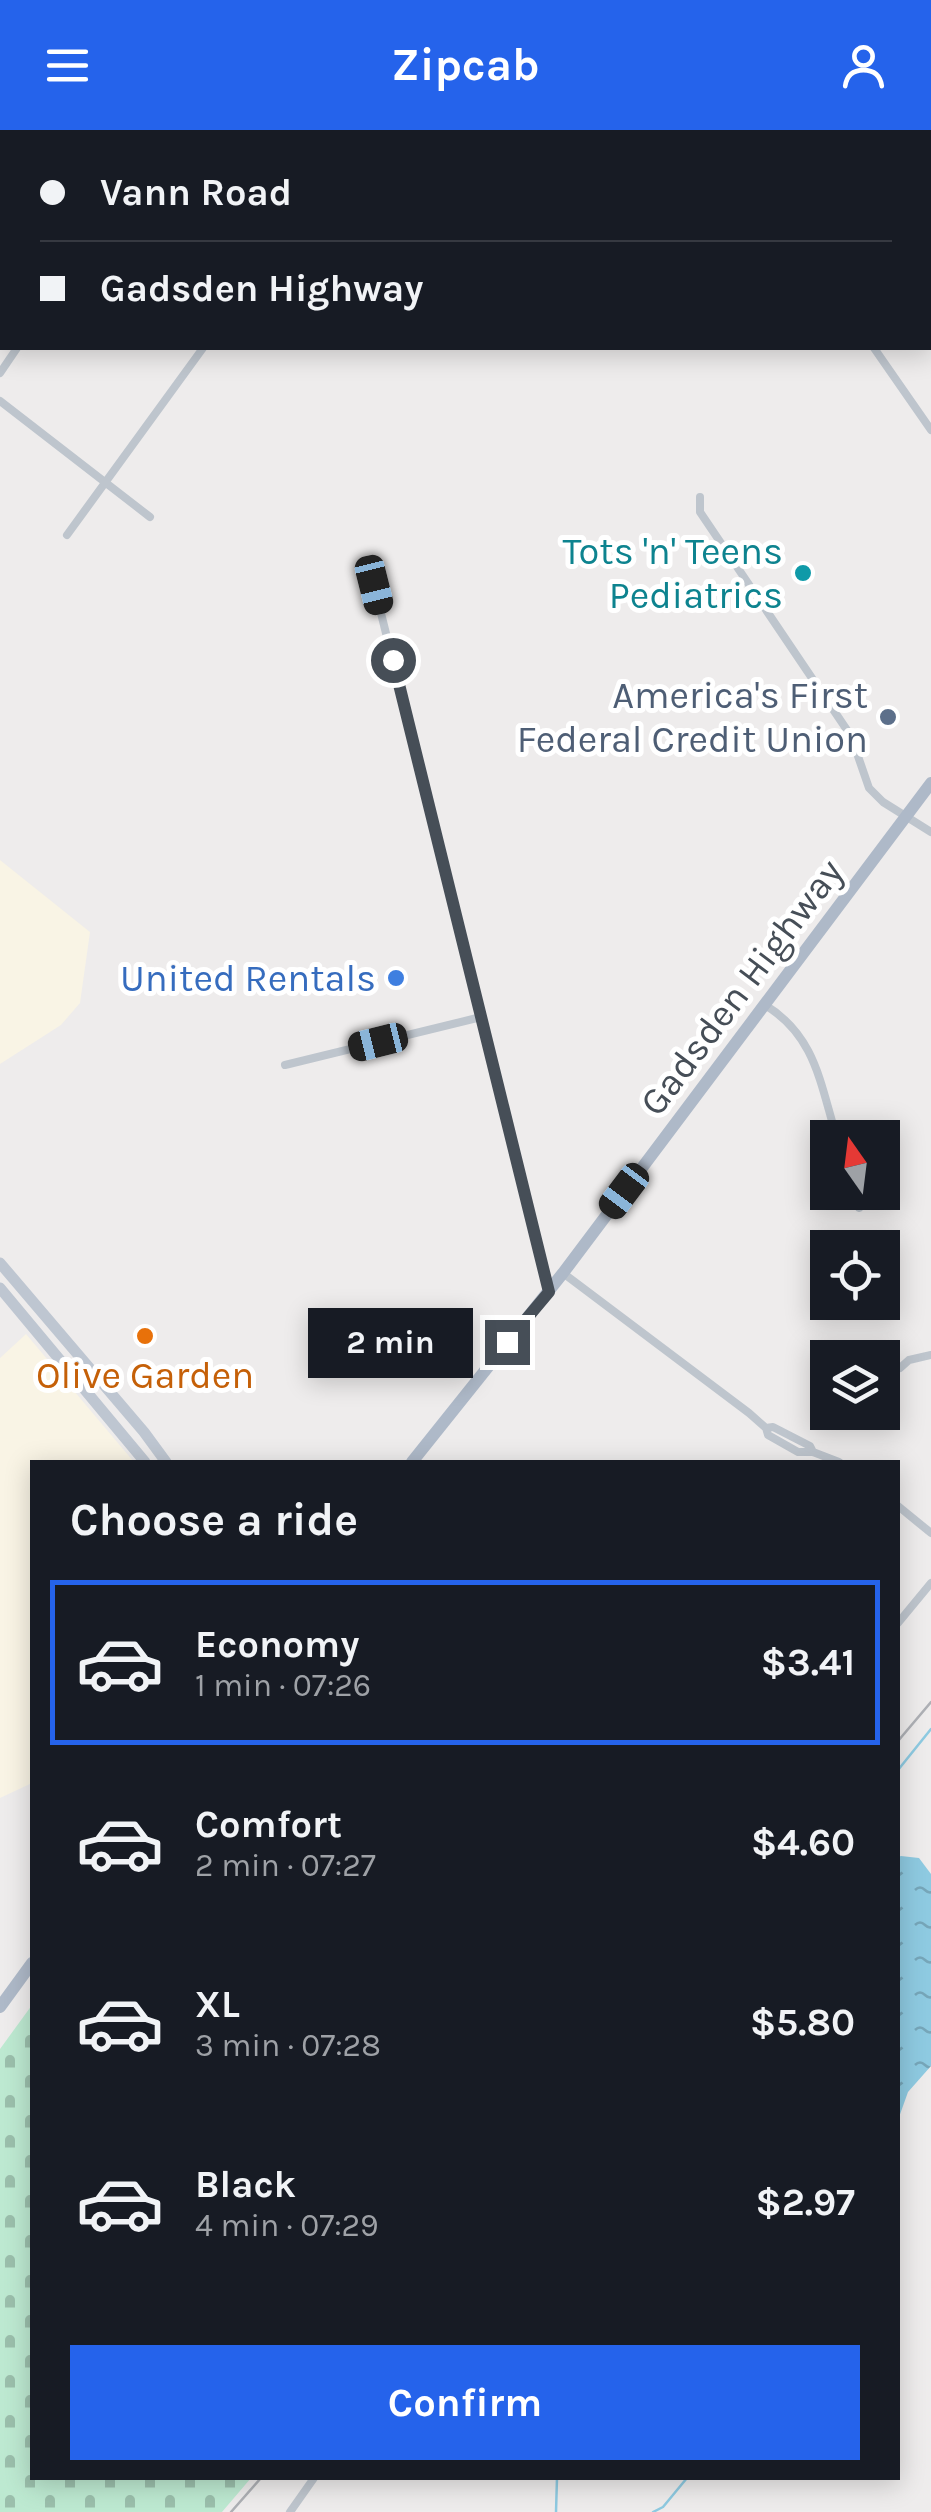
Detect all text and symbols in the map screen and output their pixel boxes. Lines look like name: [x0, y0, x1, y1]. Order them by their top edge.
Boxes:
icon: menu: [40, 38, 95, 93]
icon: person: [836, 38, 891, 93]
text: Zipcab: [391, 39, 540, 91]
text: Vann Road: [100, 170, 292, 215]
text: Gadsden Highway: [100, 266, 423, 311]
place label: Tots 'n' Teens Pediatrics: [563, 529, 783, 618]
car: [352, 552, 396, 618]
marker: Tots 'n' Teens Pediatrics: [792, 562, 814, 584]
route start: [371, 638, 416, 683]
place label: America's First Federal Credit Union: [517, 673, 868, 762]
marker: America's First Federal Credit Union: [877, 706, 899, 728]
street label: Gadsden Highway: [630, 850, 853, 1124]
place label: United Rentals: [120, 956, 376, 1001]
marker: United Rentals: [385, 967, 407, 989]
car: [345, 1020, 411, 1064]
north arrow: [810, 1120, 900, 1210]
map controls: [810, 1120, 900, 1430]
car: [594, 1158, 654, 1224]
button: locate: [810, 1230, 900, 1320]
callout: 2 min: [307, 1307, 472, 1377]
route end: [485, 1320, 530, 1365]
text: 2 min: [346, 1324, 435, 1361]
marker: Olive Garden: [134, 1325, 156, 1347]
button: layers: [810, 1340, 900, 1430]
place label: Olive Garden: [36, 1353, 254, 1398]
text: Choose a ride: [70, 1494, 358, 1546]
icon: car: [75, 1618, 165, 1708]
text: Economy: [195, 1622, 359, 1667]
text: $3.41: [761, 1640, 855, 1685]
text: 1 min · 07:26: [195, 1667, 371, 1704]
icon: car: [75, 1798, 165, 1888]
text: Comfort: [195, 1802, 342, 1847]
text: $4.60: [751, 1820, 855, 1865]
text: 2 min · 07:27: [195, 1847, 376, 1884]
icon: car: [75, 1978, 165, 2068]
text: XL: [195, 1982, 240, 2027]
text: $5.80: [750, 2000, 855, 2045]
text: 3 min · 07:28: [195, 2027, 381, 2064]
icon: car: [75, 2158, 165, 2248]
text: Black: [195, 2162, 296, 2207]
text: $2.97: [756, 2180, 855, 2225]
text: 4 min · 07:29: [195, 2207, 379, 2244]
button: Confirm: [70, 2345, 860, 2460]

